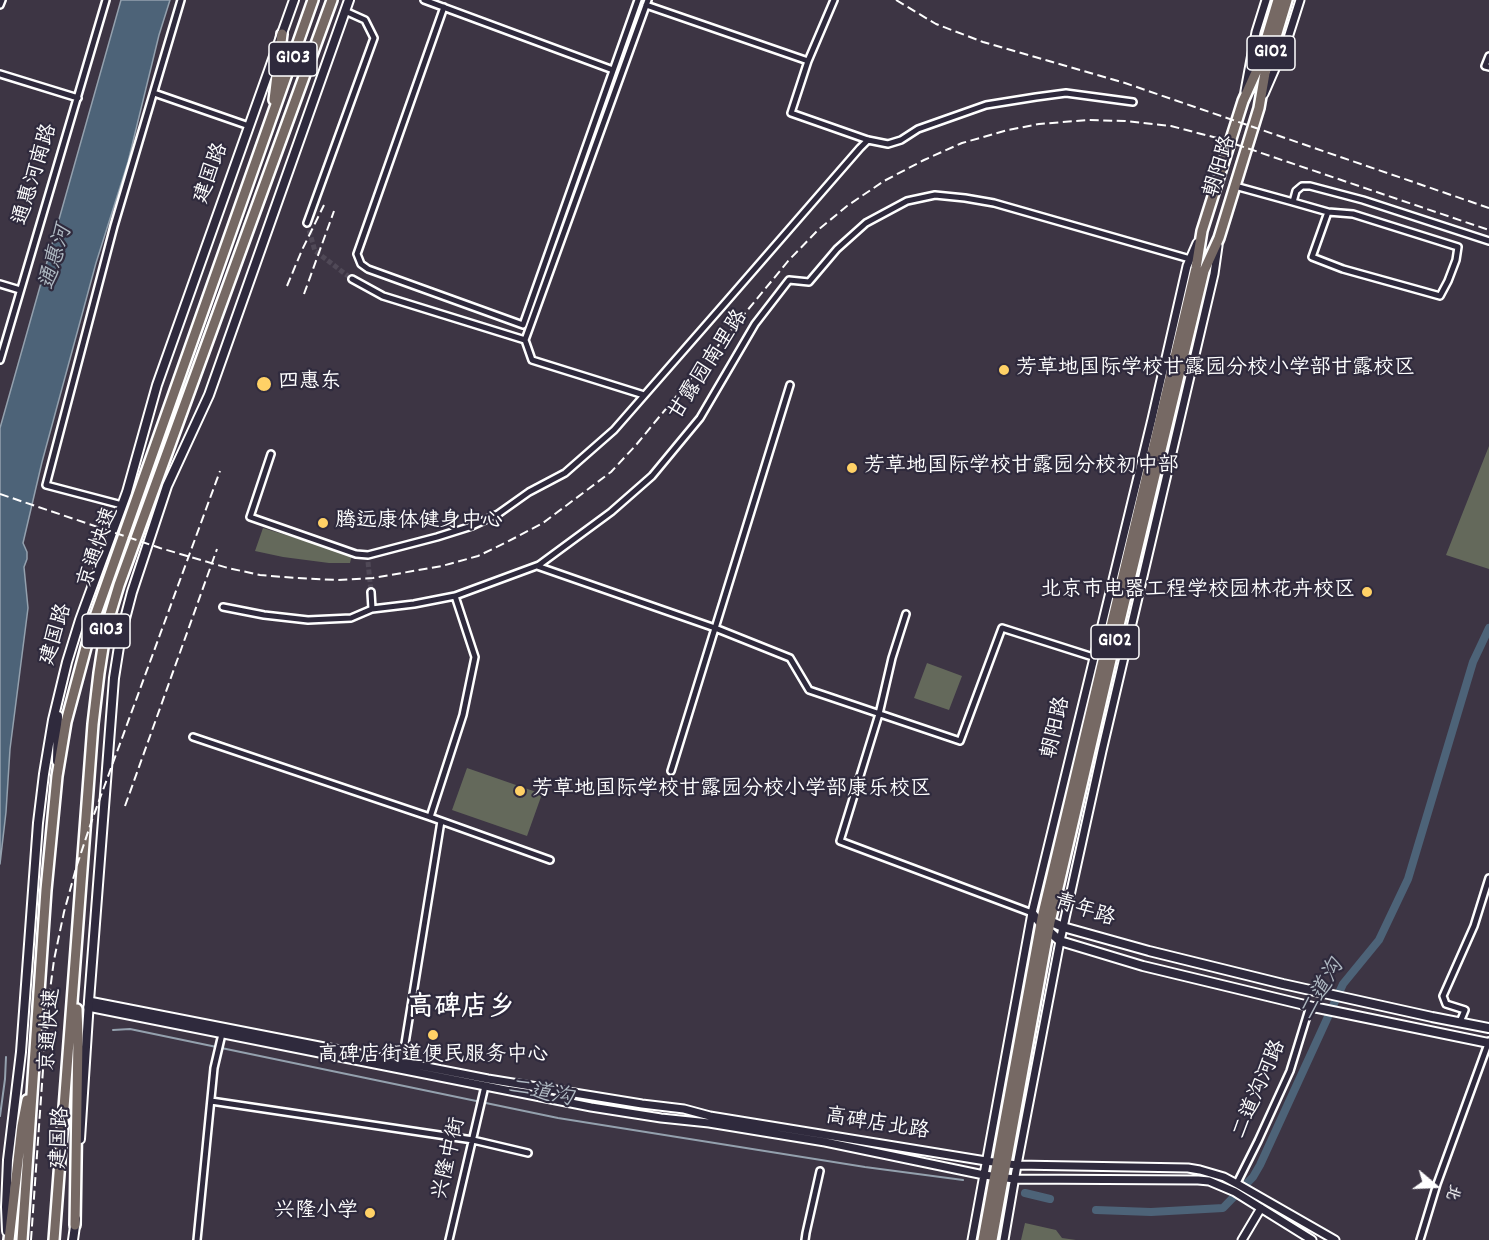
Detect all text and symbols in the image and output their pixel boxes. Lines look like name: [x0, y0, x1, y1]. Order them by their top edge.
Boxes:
road number: G102: [1247, 36, 1295, 70]
road number: G103: [269, 42, 317, 76]
street label: 通惠河南路: [10, 121, 64, 229]
street label: 朝阳路: [1201, 133, 1243, 201]
street label: 建国路: [190, 140, 236, 208]
water label: 通惠河: [36, 223, 80, 293]
street label: 甘露园南里路: [665, 306, 755, 426]
place label: 芳草地国际学校甘露园分校小学部甘露校区: [1016, 357, 1415, 383]
marker: 芳草地国际学校甘露园分校小学部甘露校区: [997, 363, 1011, 377]
place label: 四惠东: [278, 371, 341, 397]
marker: 四惠东: [255, 375, 273, 393]
place label: 芳草地国际学校甘露园分校初中部: [864, 455, 1179, 481]
marker: 芳草地国际学校甘露园分校初中部: [845, 461, 859, 475]
street label: 京通快速: [74, 504, 126, 592]
place label: 腾远康体健身中心: [335, 510, 503, 536]
marker: 腾远康体健身中心: [316, 516, 330, 530]
place label: 北京市电器工程学校园林花卉校区: [1040, 579, 1355, 605]
marker: 北京市电器工程学校园林花卉校区: [1360, 585, 1374, 599]
street label: 建国路: [37, 601, 79, 669]
road number: G103: [82, 614, 130, 648]
road number: G102: [1091, 625, 1139, 659]
street label: 朝阳路: [1039, 694, 1077, 762]
place label: 芳草地国际学校甘露园分校小学部康乐校区: [532, 778, 931, 804]
marker: 芳草地国际学校甘露园分校小学部康乐校区: [513, 784, 527, 798]
street label: 青年路: [1050, 890, 1118, 934]
water label: 二道沟: [1296, 956, 1352, 1026]
street label: 京通快速: [37, 987, 67, 1073]
district label: 高碑店乡: [407, 994, 515, 1026]
marker: 高碑店街道便民服务中心: [426, 1028, 440, 1042]
street label: 二道沟河路: [1229, 1037, 1293, 1143]
place label: 高碑店街道便民服务中心: [318, 1044, 548, 1070]
water label: 二道沟: [505, 1076, 575, 1114]
street label: 高碑店北路: [823, 1105, 931, 1147]
street label: 建国路: [48, 1106, 76, 1170]
street label: 兴隆中街: [429, 1115, 473, 1203]
north arrow: [1405, 1156, 1465, 1216]
text: 北: [1439, 1181, 1466, 1203]
place label: 兴隆小学: [274, 1200, 358, 1226]
marker: 兴隆小学: [363, 1206, 377, 1220]

